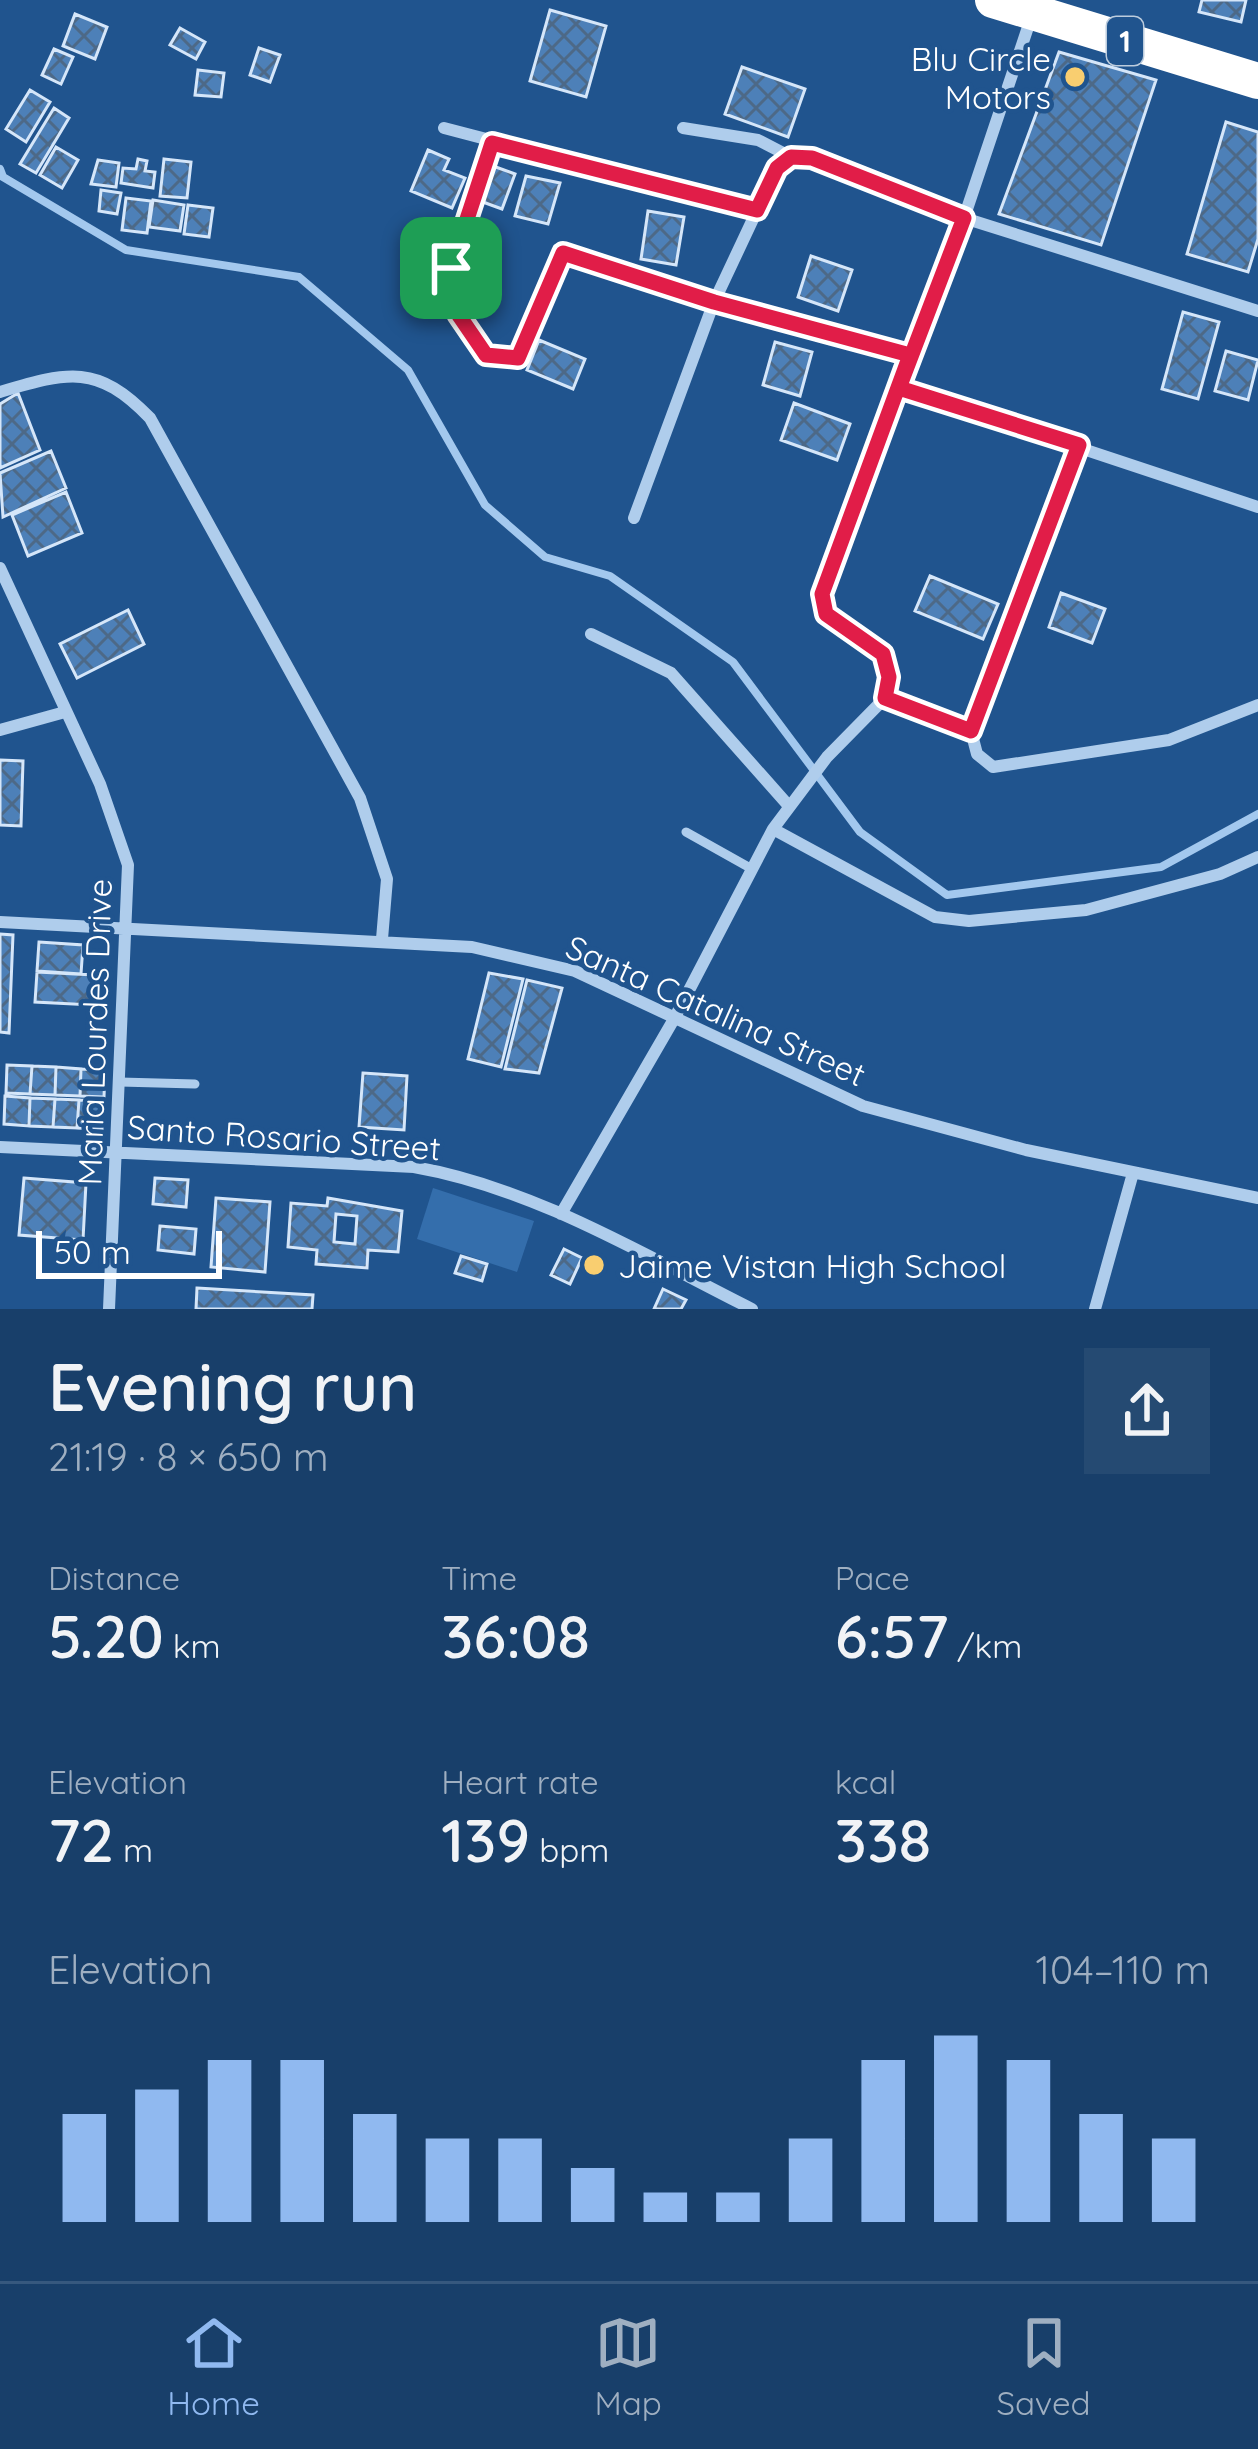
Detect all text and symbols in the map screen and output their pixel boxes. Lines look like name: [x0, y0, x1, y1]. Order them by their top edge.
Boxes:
road number: 1: [1107, 17, 1143, 65]
place label: Blu Circle Motors: [911, 38, 1051, 117]
marker: Blu Circle Motors: [1062, 64, 1088, 90]
pin: [400, 217, 502, 319]
icon: arrive: [418, 235, 484, 301]
street label: Maria Lourdes Drive: [68, 878, 120, 1186]
street label: Santa Catalina Street: [560, 925, 872, 1095]
street label: Santo Rosario Street: [126, 1106, 442, 1168]
scale bar: [36, 1225, 222, 1278]
text: 50 m: [54, 1231, 131, 1272]
place label: Jaime Vistan High School: [618, 1245, 1006, 1286]
marker: Jaime Vistan High School: [581, 1252, 607, 1278]
text: Evening run: [48, 1345, 417, 1428]
button: share: [1084, 1348, 1210, 1474]
text: 21:19 · 8 × 650 m: [48, 1432, 329, 1481]
text: Distance: [48, 1557, 180, 1598]
text: Time: [441, 1557, 517, 1598]
text: Pace: [835, 1557, 910, 1598]
text: 5.20: [48, 1598, 164, 1673]
text: 36:08: [441, 1598, 590, 1673]
text: 6:57: [835, 1598, 948, 1673]
text: km: [164, 1625, 221, 1666]
text: /km: [948, 1625, 1022, 1666]
text: Elevation: [48, 1761, 187, 1802]
text: Heart rate: [441, 1761, 599, 1802]
text: kcal: [835, 1761, 896, 1802]
text: 72: [48, 1802, 114, 1877]
text: 139: [441, 1802, 530, 1877]
text: 338: [835, 1802, 931, 1877]
text: m: [114, 1829, 153, 1870]
text: bpm: [530, 1829, 609, 1870]
text: Elevation: [48, 1945, 212, 1994]
text: 104–110 m: [1035, 1945, 1210, 1994]
tab: Home: [167, 2310, 260, 2423]
tab: Map: [595, 2310, 662, 2423]
tab: Saved: [997, 2310, 1091, 2423]

